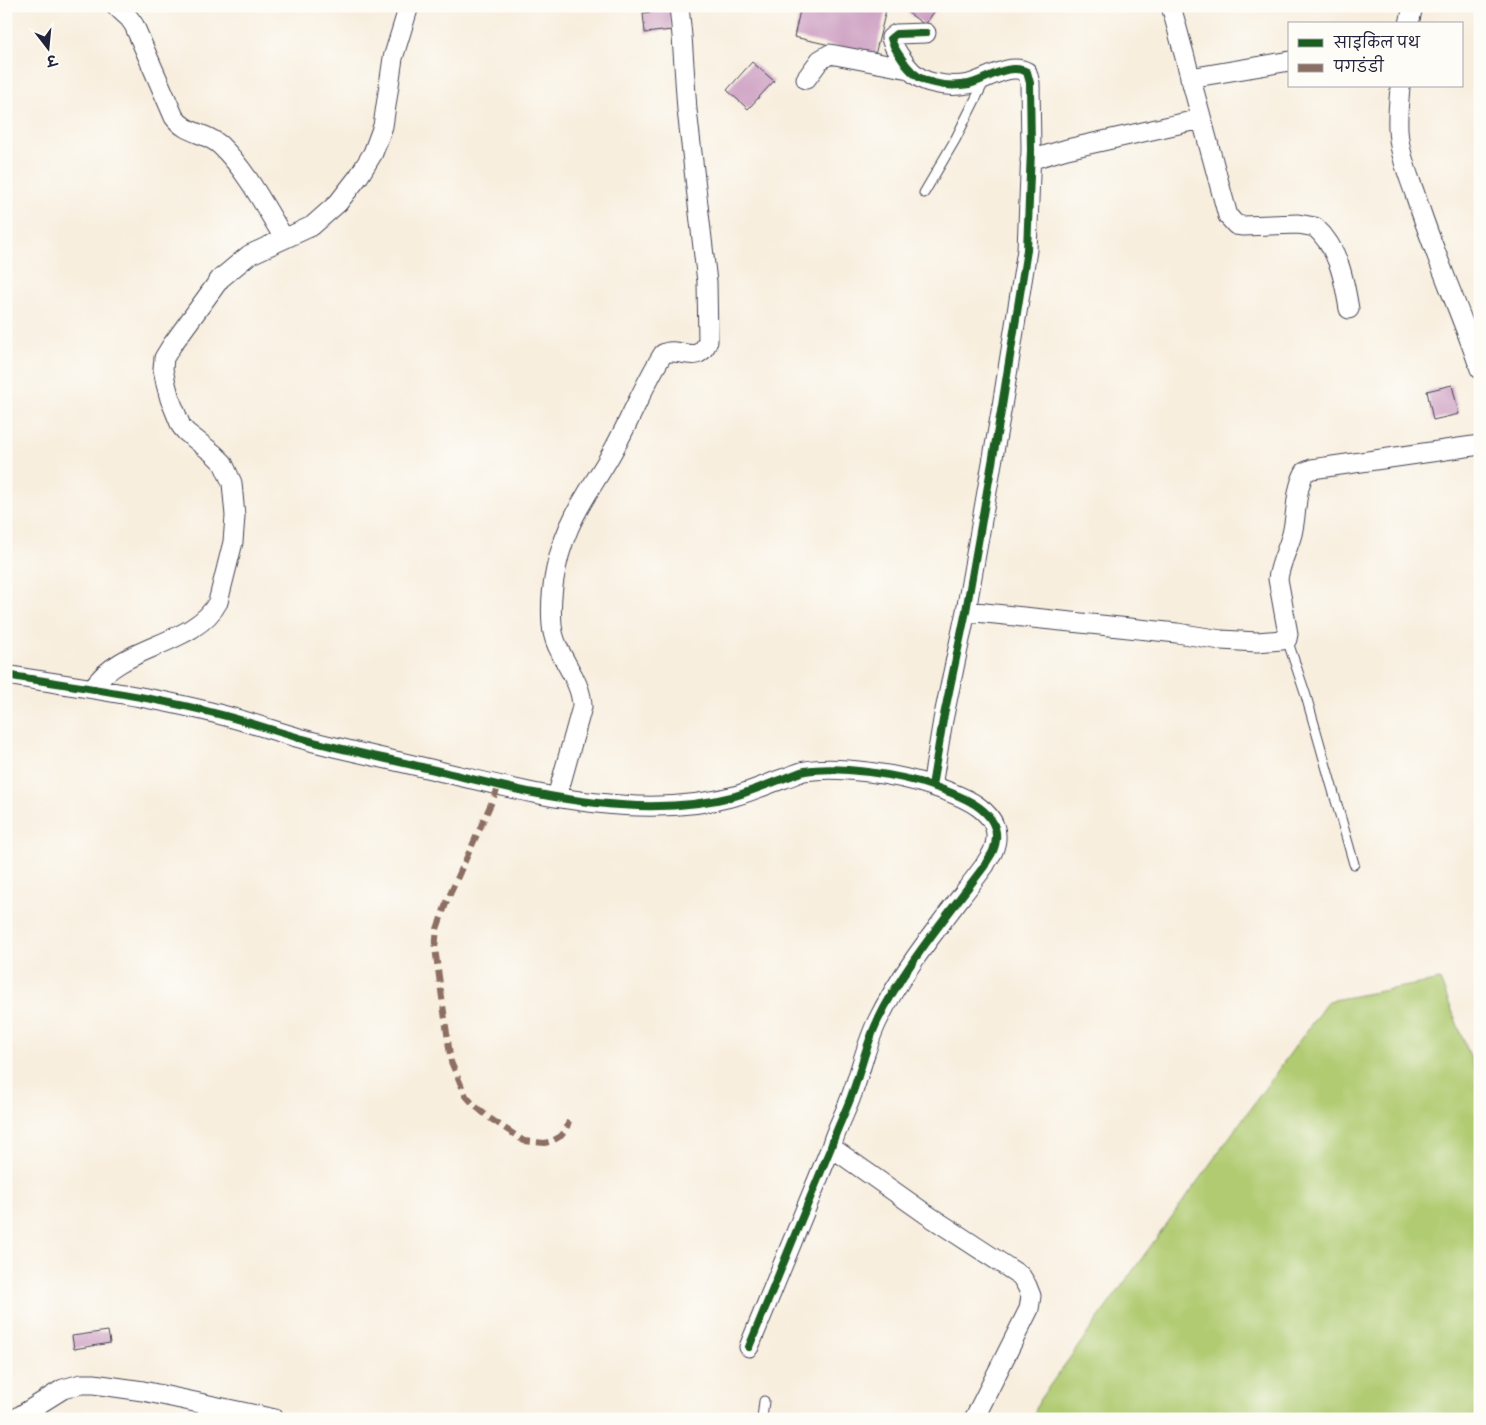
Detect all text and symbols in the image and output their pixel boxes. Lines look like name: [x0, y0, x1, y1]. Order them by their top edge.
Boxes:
north arrow: [22, 22, 72, 72]
legend: [1288, 22, 1464, 88]
text: साइकिल पथ: [1333, 31, 1421, 53]
text: उ: [43, 50, 61, 72]
text: पगडंडी: [1333, 55, 1384, 77]

